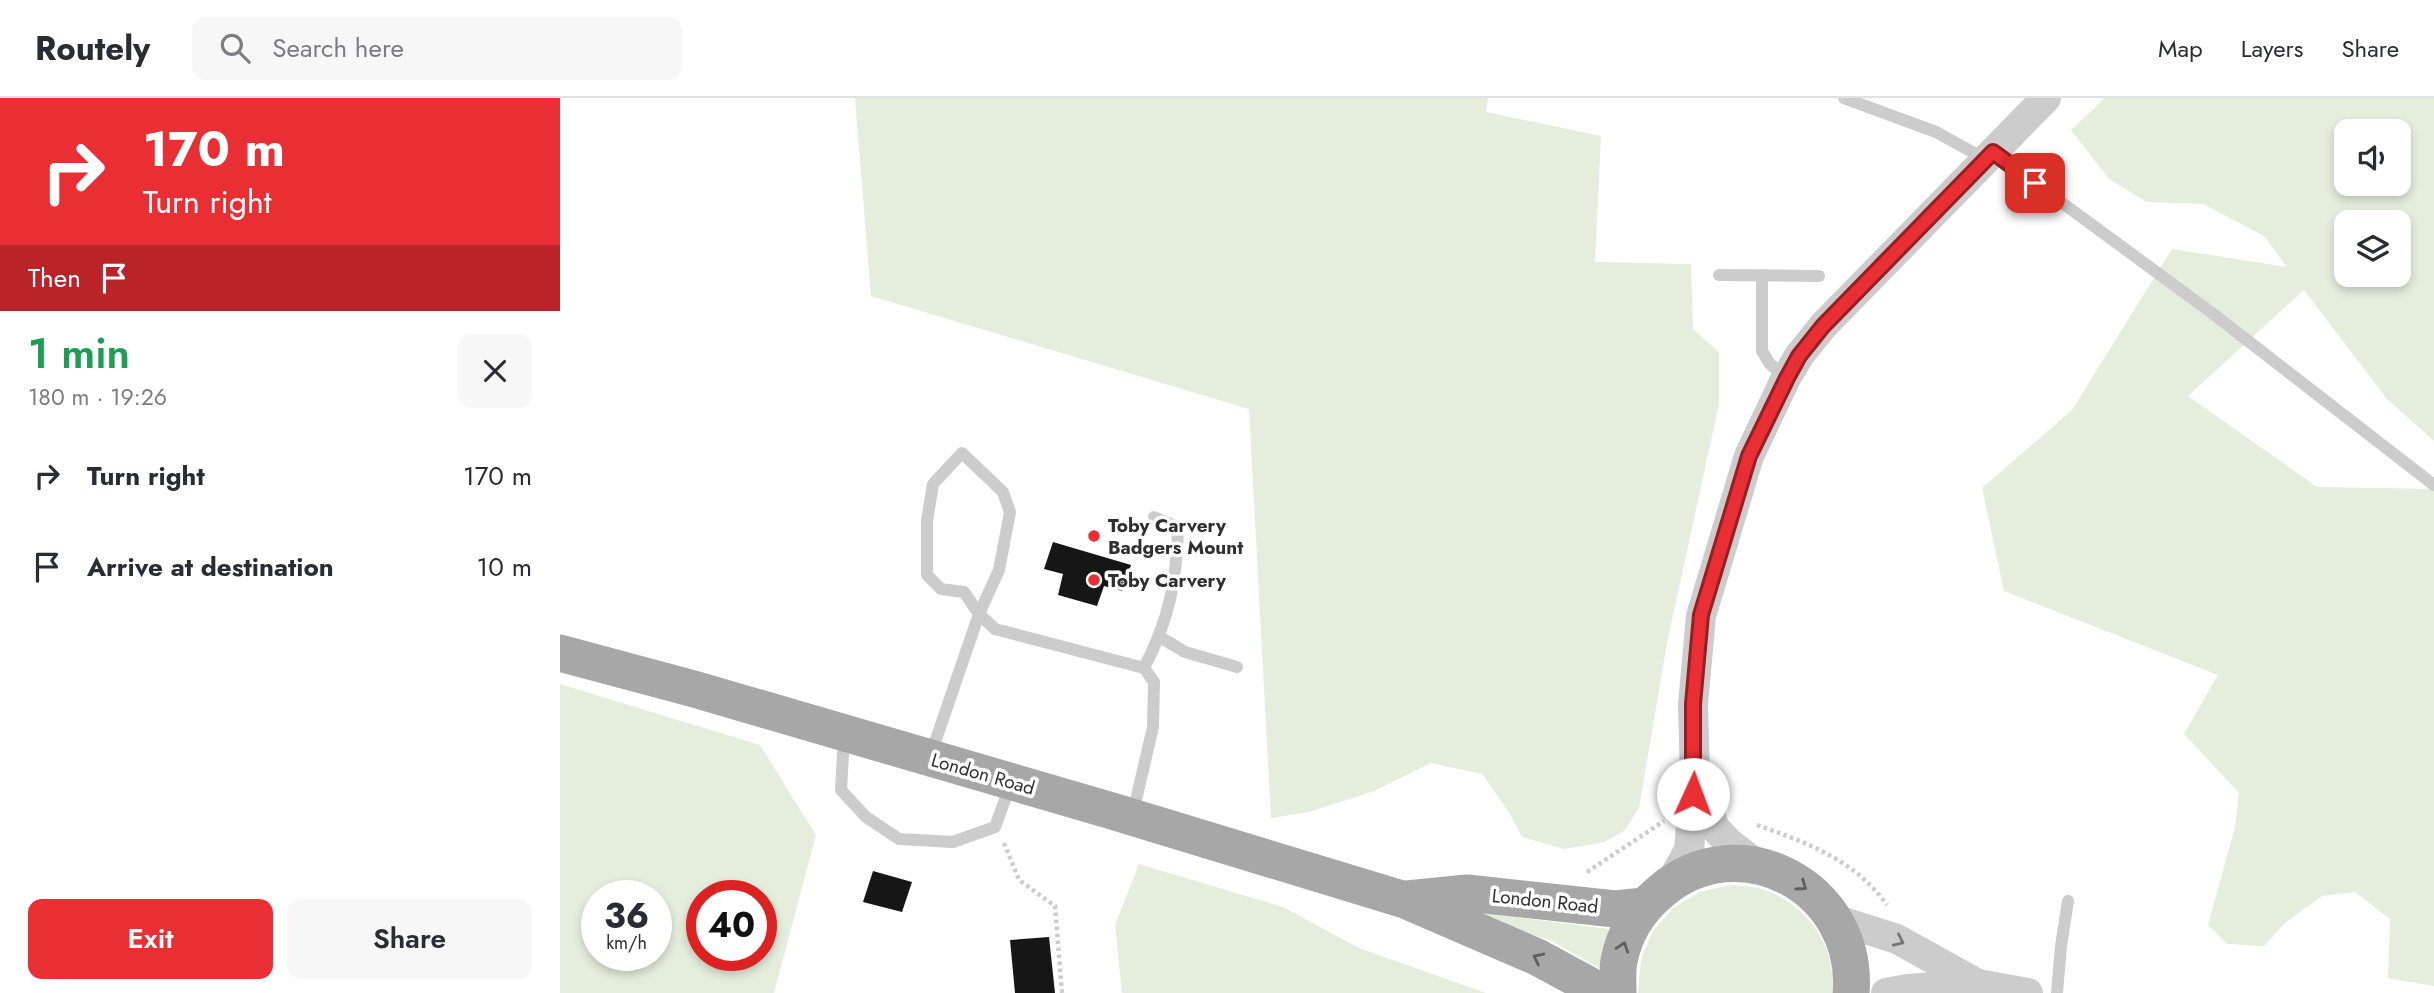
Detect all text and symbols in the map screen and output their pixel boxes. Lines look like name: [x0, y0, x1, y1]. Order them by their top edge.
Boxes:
search box: [192, 17, 682, 80]
text: Routely: [35, 25, 150, 72]
icon: search: [216, 29, 254, 67]
text: Search here: [272, 29, 404, 67]
text: Map: [2158, 31, 2203, 66]
text: Layers: [2241, 31, 2303, 66]
text: Share: [2341, 31, 2399, 66]
text: 170 m: [143, 114, 285, 184]
map controls: [2334, 119, 2411, 287]
button: sound: [2334, 119, 2411, 196]
icon: right: [28, 126, 119, 217]
pin: [2005, 153, 2065, 213]
icon: arrive: [2016, 164, 2054, 202]
text: Turn right: [143, 179, 272, 225]
button: layers: [2334, 210, 2411, 287]
text: Then: [28, 259, 81, 297]
icon: arrive: [95, 259, 133, 297]
text: 1 min: [28, 323, 130, 384]
button: close: [458, 334, 532, 408]
text: 180 m · 19:26: [28, 380, 167, 414]
icon: right: [28, 457, 66, 495]
text: Turn right: [87, 457, 205, 495]
text: 170 m: [463, 457, 532, 495]
place label: Toby Carvery Badgers Mount: [1108, 512, 1243, 561]
marker: Toby Carvery Badgers Mount: [1086, 528, 1102, 544]
icon: arrive: [28, 548, 66, 586]
text: Arrive at destination: [87, 548, 334, 586]
text: 10 m: [477, 548, 532, 586]
place label: Toby Carvery: [1108, 567, 1227, 594]
marker: Toby Carvery: [1086, 572, 1102, 588]
street label: London Road: [928, 746, 1038, 802]
position arrow: [1656, 757, 1730, 831]
one-way arrow: [1794, 878, 1807, 890]
speed limit sign: 40: [686, 880, 777, 971]
street label: London Road: [1490, 882, 1600, 920]
text: 36: [604, 891, 649, 941]
button: Exit: [28, 899, 273, 979]
button: Share: [287, 899, 532, 979]
text: km/h: [606, 930, 647, 956]
one-way arrow: [1892, 933, 1904, 947]
one-way arrow: [1615, 942, 1629, 954]
one-way arrow: [1533, 953, 1545, 967]

